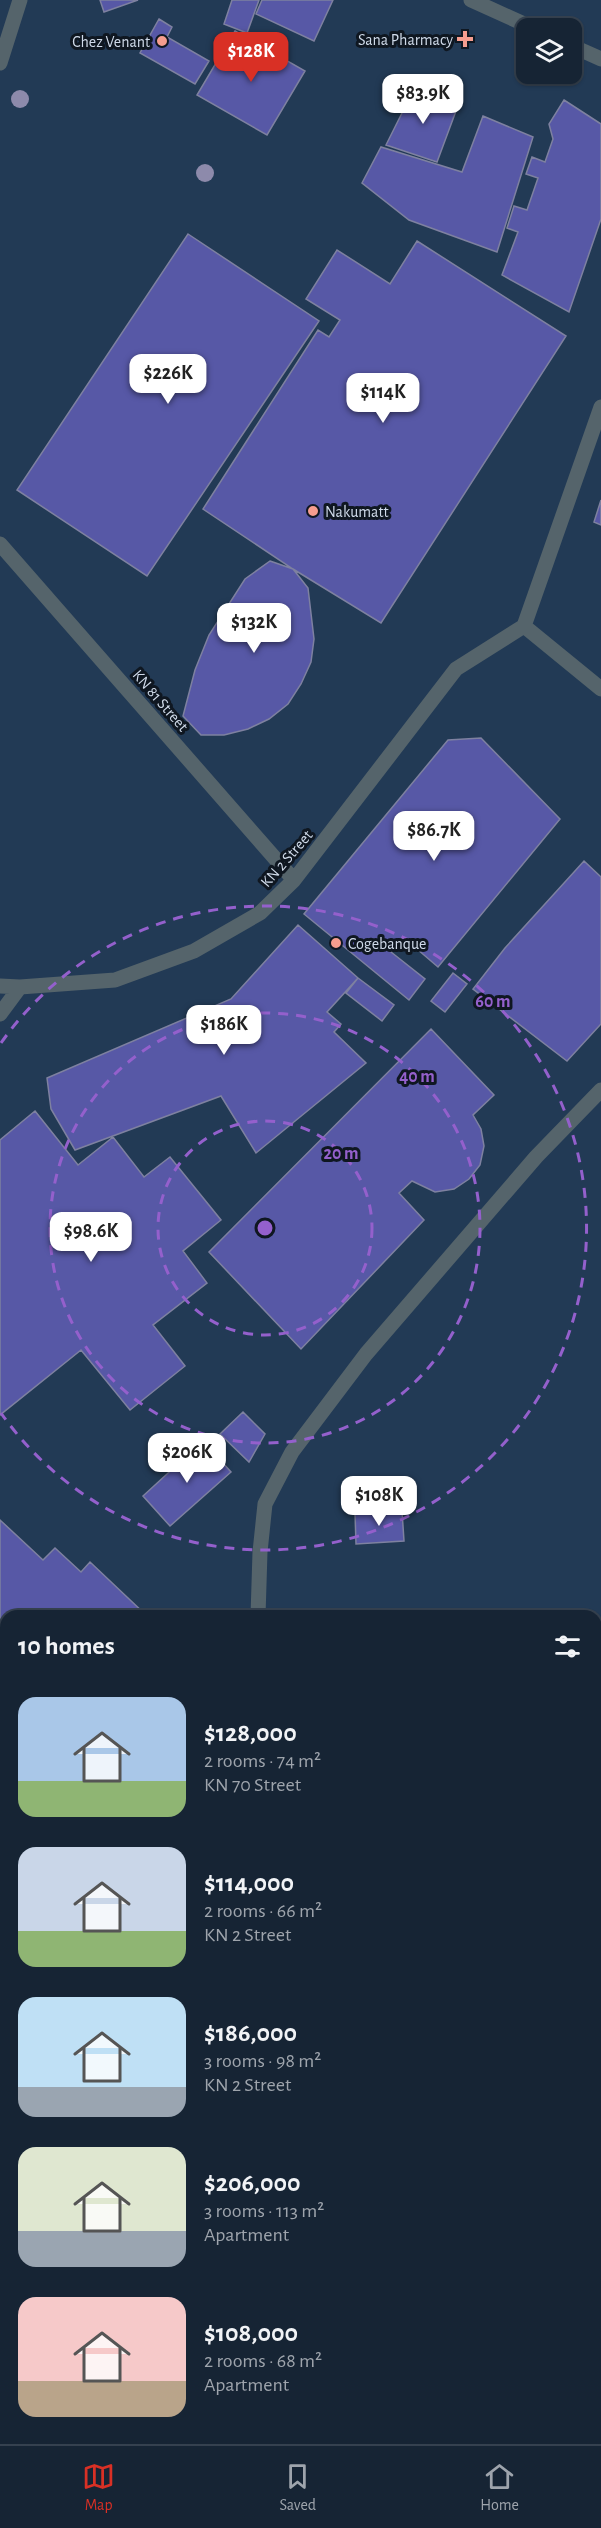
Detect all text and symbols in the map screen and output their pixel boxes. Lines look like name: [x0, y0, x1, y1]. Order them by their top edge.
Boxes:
map controls: [516, 18, 582, 84]
button: layers: [516, 18, 582, 84]
pin: $128K: [209, 32, 293, 83]
place label: Sana Pharmacy: [358, 32, 453, 49]
marker: Sana Pharmacy: [458, 32, 472, 46]
place label: Chez Venant: [72, 34, 150, 50]
marker: Chez Venant: [155, 34, 169, 48]
text: $128K: [227, 41, 275, 61]
pin: $83.9K: [374, 74, 472, 125]
text: $83.9K: [396, 83, 450, 103]
pin: $226K: [126, 354, 210, 405]
text: $226K: [143, 363, 193, 383]
pin: $114K: [341, 373, 425, 424]
text: $114K: [360, 382, 406, 402]
marker: Nakumatt: [306, 504, 320, 518]
place label: Nakumatt: [325, 504, 389, 520]
pin: $132K: [212, 603, 296, 654]
text: $132K: [231, 612, 277, 632]
street label: KN 81 Street: [129, 667, 191, 734]
pin: $86.7K: [385, 811, 483, 862]
text: $86.7K: [407, 820, 461, 840]
street label: KN 2 Street: [258, 827, 316, 890]
marker: Cogebanque: [329, 936, 343, 950]
place label: Cogebanque: [348, 936, 426, 952]
text: 60 m: [475, 993, 511, 1011]
pin: $186K: [182, 1005, 266, 1056]
text: $186K: [200, 1014, 248, 1034]
text: 40 m: [399, 1068, 435, 1086]
text: 20 m: [323, 1145, 359, 1163]
pin: $98.6K: [42, 1212, 140, 1263]
centre of rings: [255, 1218, 275, 1238]
text: $98.6K: [64, 1221, 118, 1241]
pin: $206K: [145, 1433, 229, 1484]
text: $206K: [162, 1442, 212, 1462]
pin: $108K: [337, 1476, 421, 1527]
text: $108K: [355, 1485, 403, 1505]
icon: filters: [551, 1630, 584, 1663]
text: 10 homes: [18, 1633, 115, 1659]
text: $128,000: [204, 1720, 297, 1746]
icon: home: [66, 1721, 138, 1793]
text: 2 rooms · 74 m²: [204, 1751, 321, 1771]
text: KN 70 Street: [204, 1775, 301, 1795]
text: $114,000: [204, 1870, 294, 1896]
icon: home: [66, 1871, 138, 1943]
text: 2 rooms · 66 m²: [204, 1901, 322, 1921]
text: KN 2 Street: [204, 1925, 291, 1945]
text: $186,000: [204, 2020, 297, 2046]
icon: home: [66, 2021, 138, 2093]
text: 3 rooms · 98 m²: [204, 2051, 321, 2071]
text: KN 2 Street: [204, 2075, 291, 2095]
text: $206,000: [204, 2170, 301, 2196]
icon: home: [66, 2171, 138, 2243]
text: 3 rooms · 113 m²: [204, 2201, 324, 2221]
text: Apartment: [204, 2225, 289, 2245]
text: $108,000: [204, 2320, 298, 2346]
icon: home: [66, 2321, 138, 2393]
text: 2 rooms · 68 m²: [204, 2351, 322, 2371]
text: Apartment: [204, 2375, 289, 2395]
tab: Map: [82, 2460, 115, 2515]
tab: Saved: [279, 2460, 316, 2515]
tab: Home: [480, 2460, 519, 2515]

